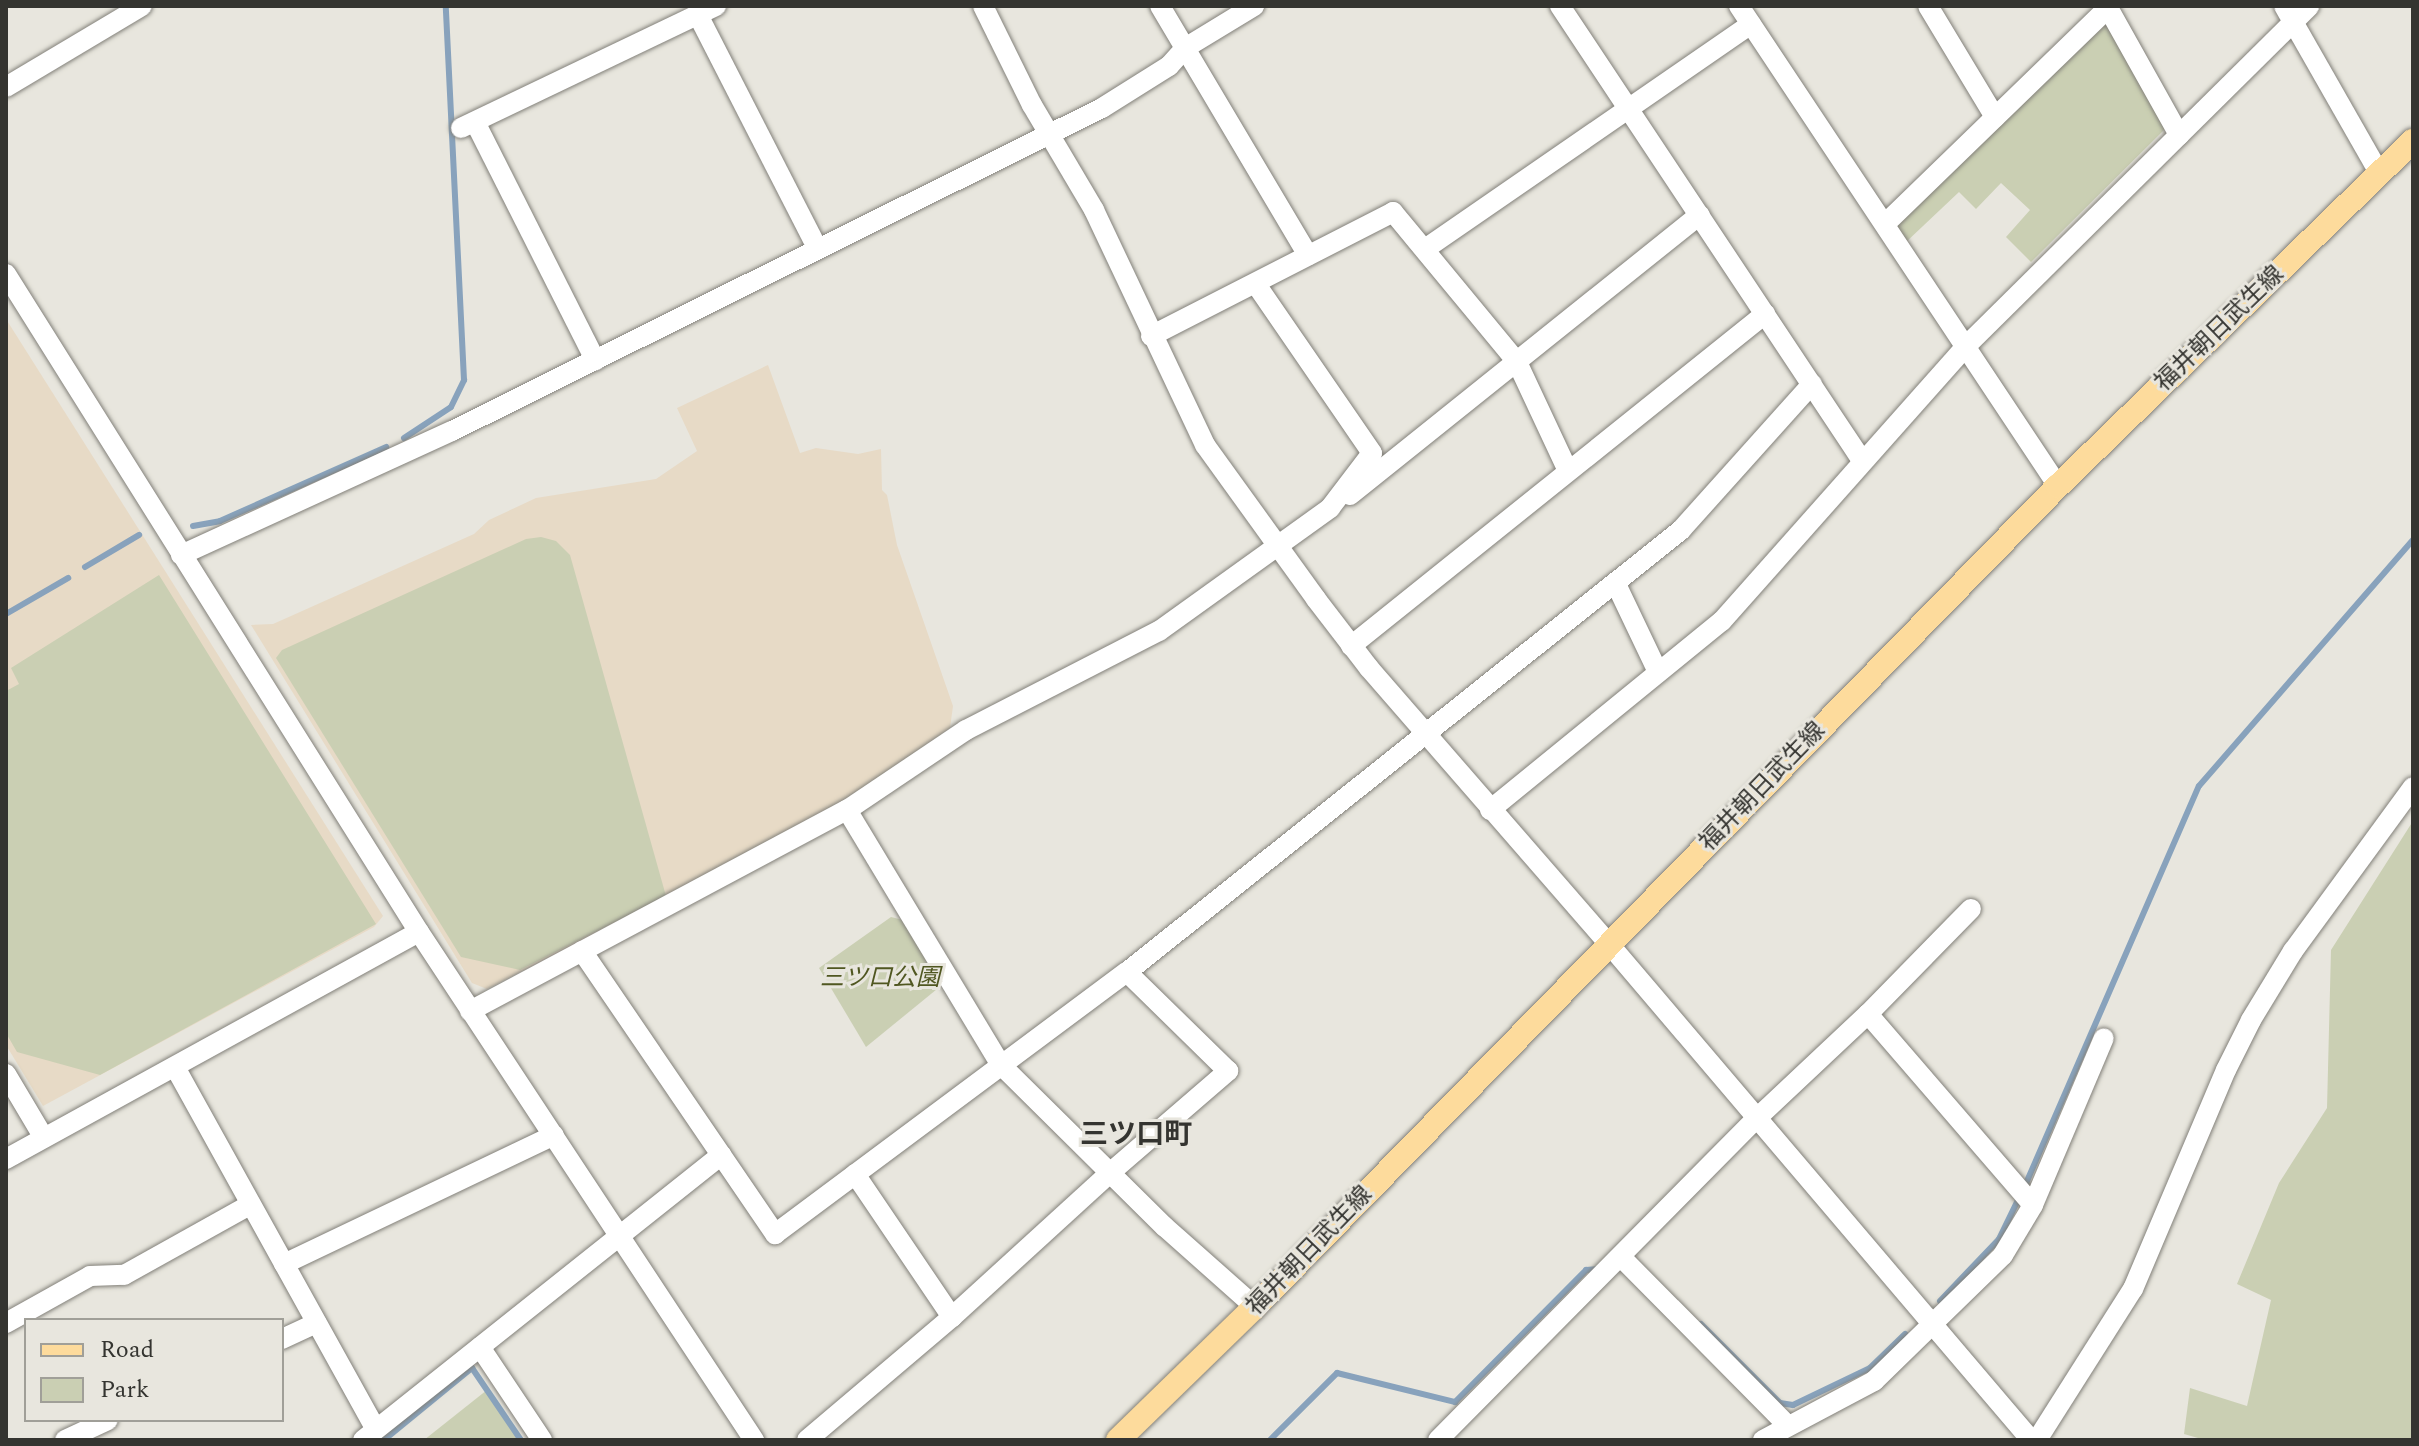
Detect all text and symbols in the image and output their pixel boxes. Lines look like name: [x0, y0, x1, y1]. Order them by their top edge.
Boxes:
street label: 福井朝日武生線: [2150, 260, 2290, 398]
street label: 福井朝日武生線: [1694, 717, 1832, 857]
park label: 三ツ口公園: [820, 965, 940, 993]
district label: 三ツ口町: [1080, 1118, 1192, 1152]
street label: 福井朝日武生線: [1241, 1181, 1379, 1321]
legend: [24, 1318, 284, 1422]
text: Road: [100, 1332, 154, 1368]
text: Park: [100, 1372, 150, 1408]

